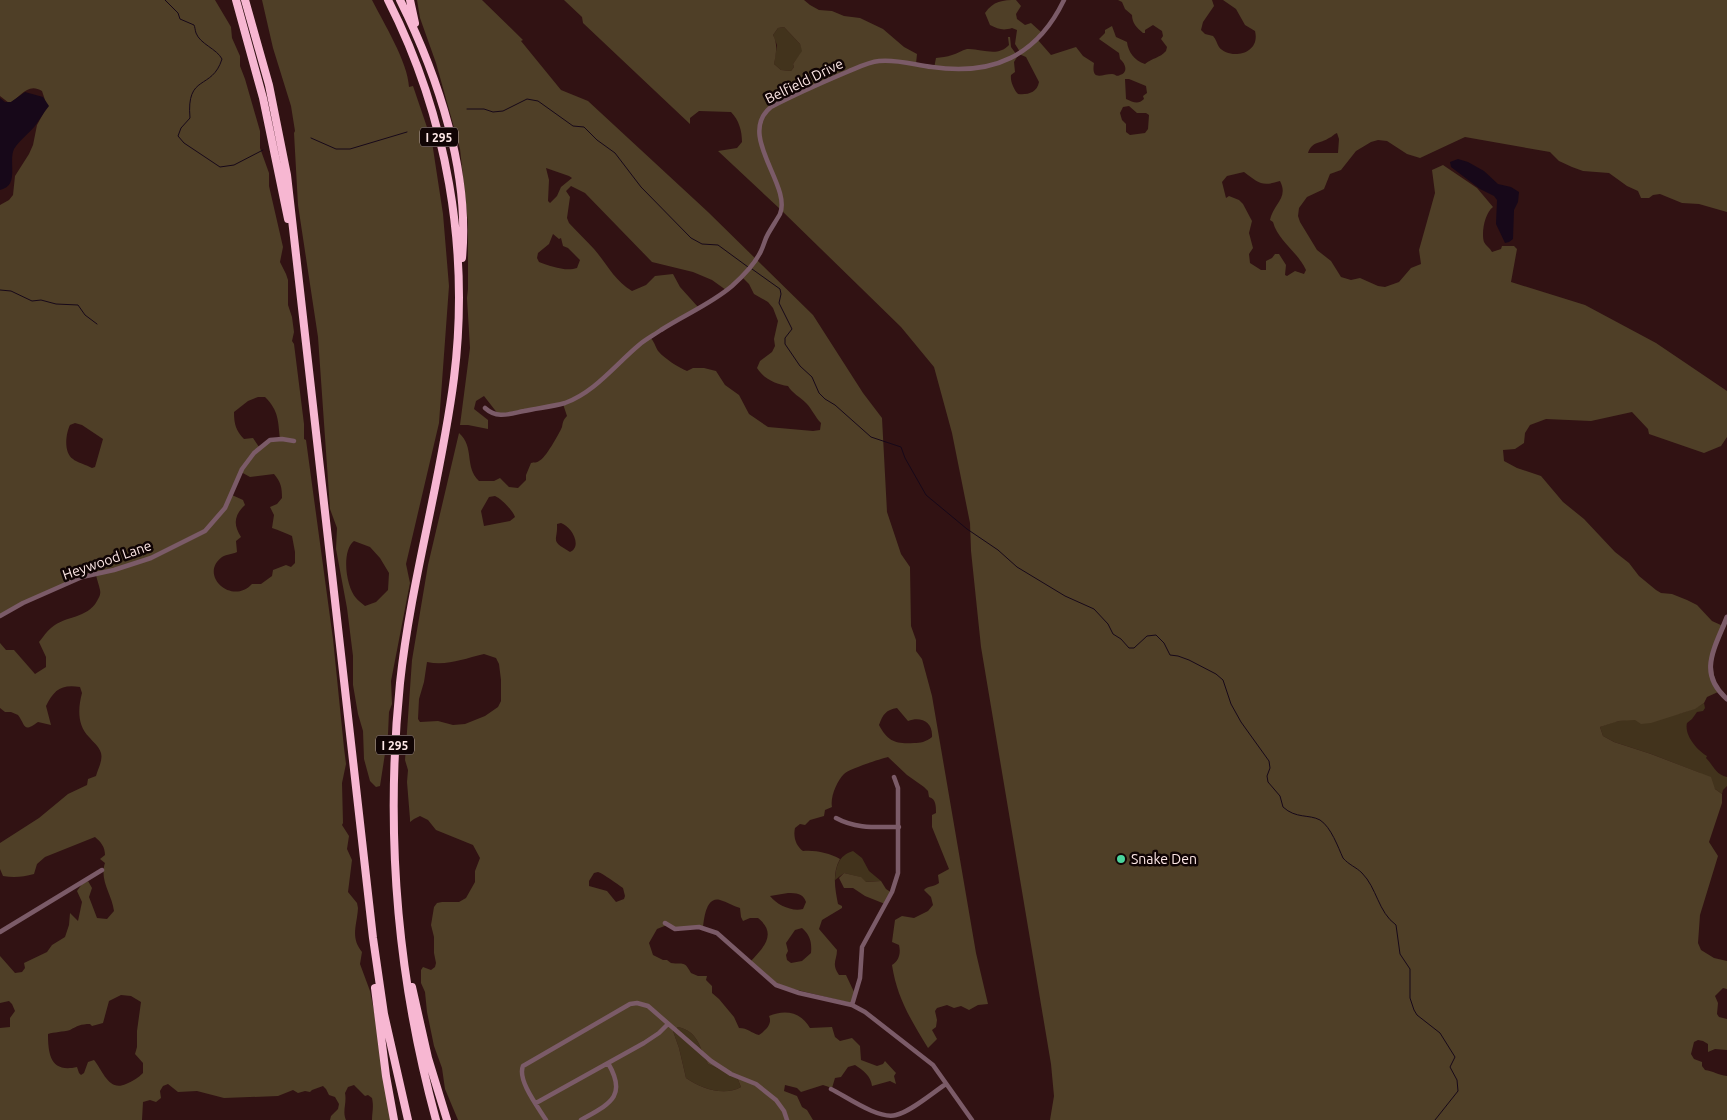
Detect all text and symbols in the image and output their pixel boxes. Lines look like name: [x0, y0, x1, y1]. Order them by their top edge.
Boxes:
street label: Belfield Drive: [762, 55, 846, 107]
road number: I 295: [420, 128, 458, 146]
street label: Heywood Lane: [60, 537, 154, 583]
road number: I 295: [376, 736, 414, 754]
place label: Snake Den: [1131, 851, 1197, 867]
marker: Snake Den: [1115, 853, 1127, 865]

